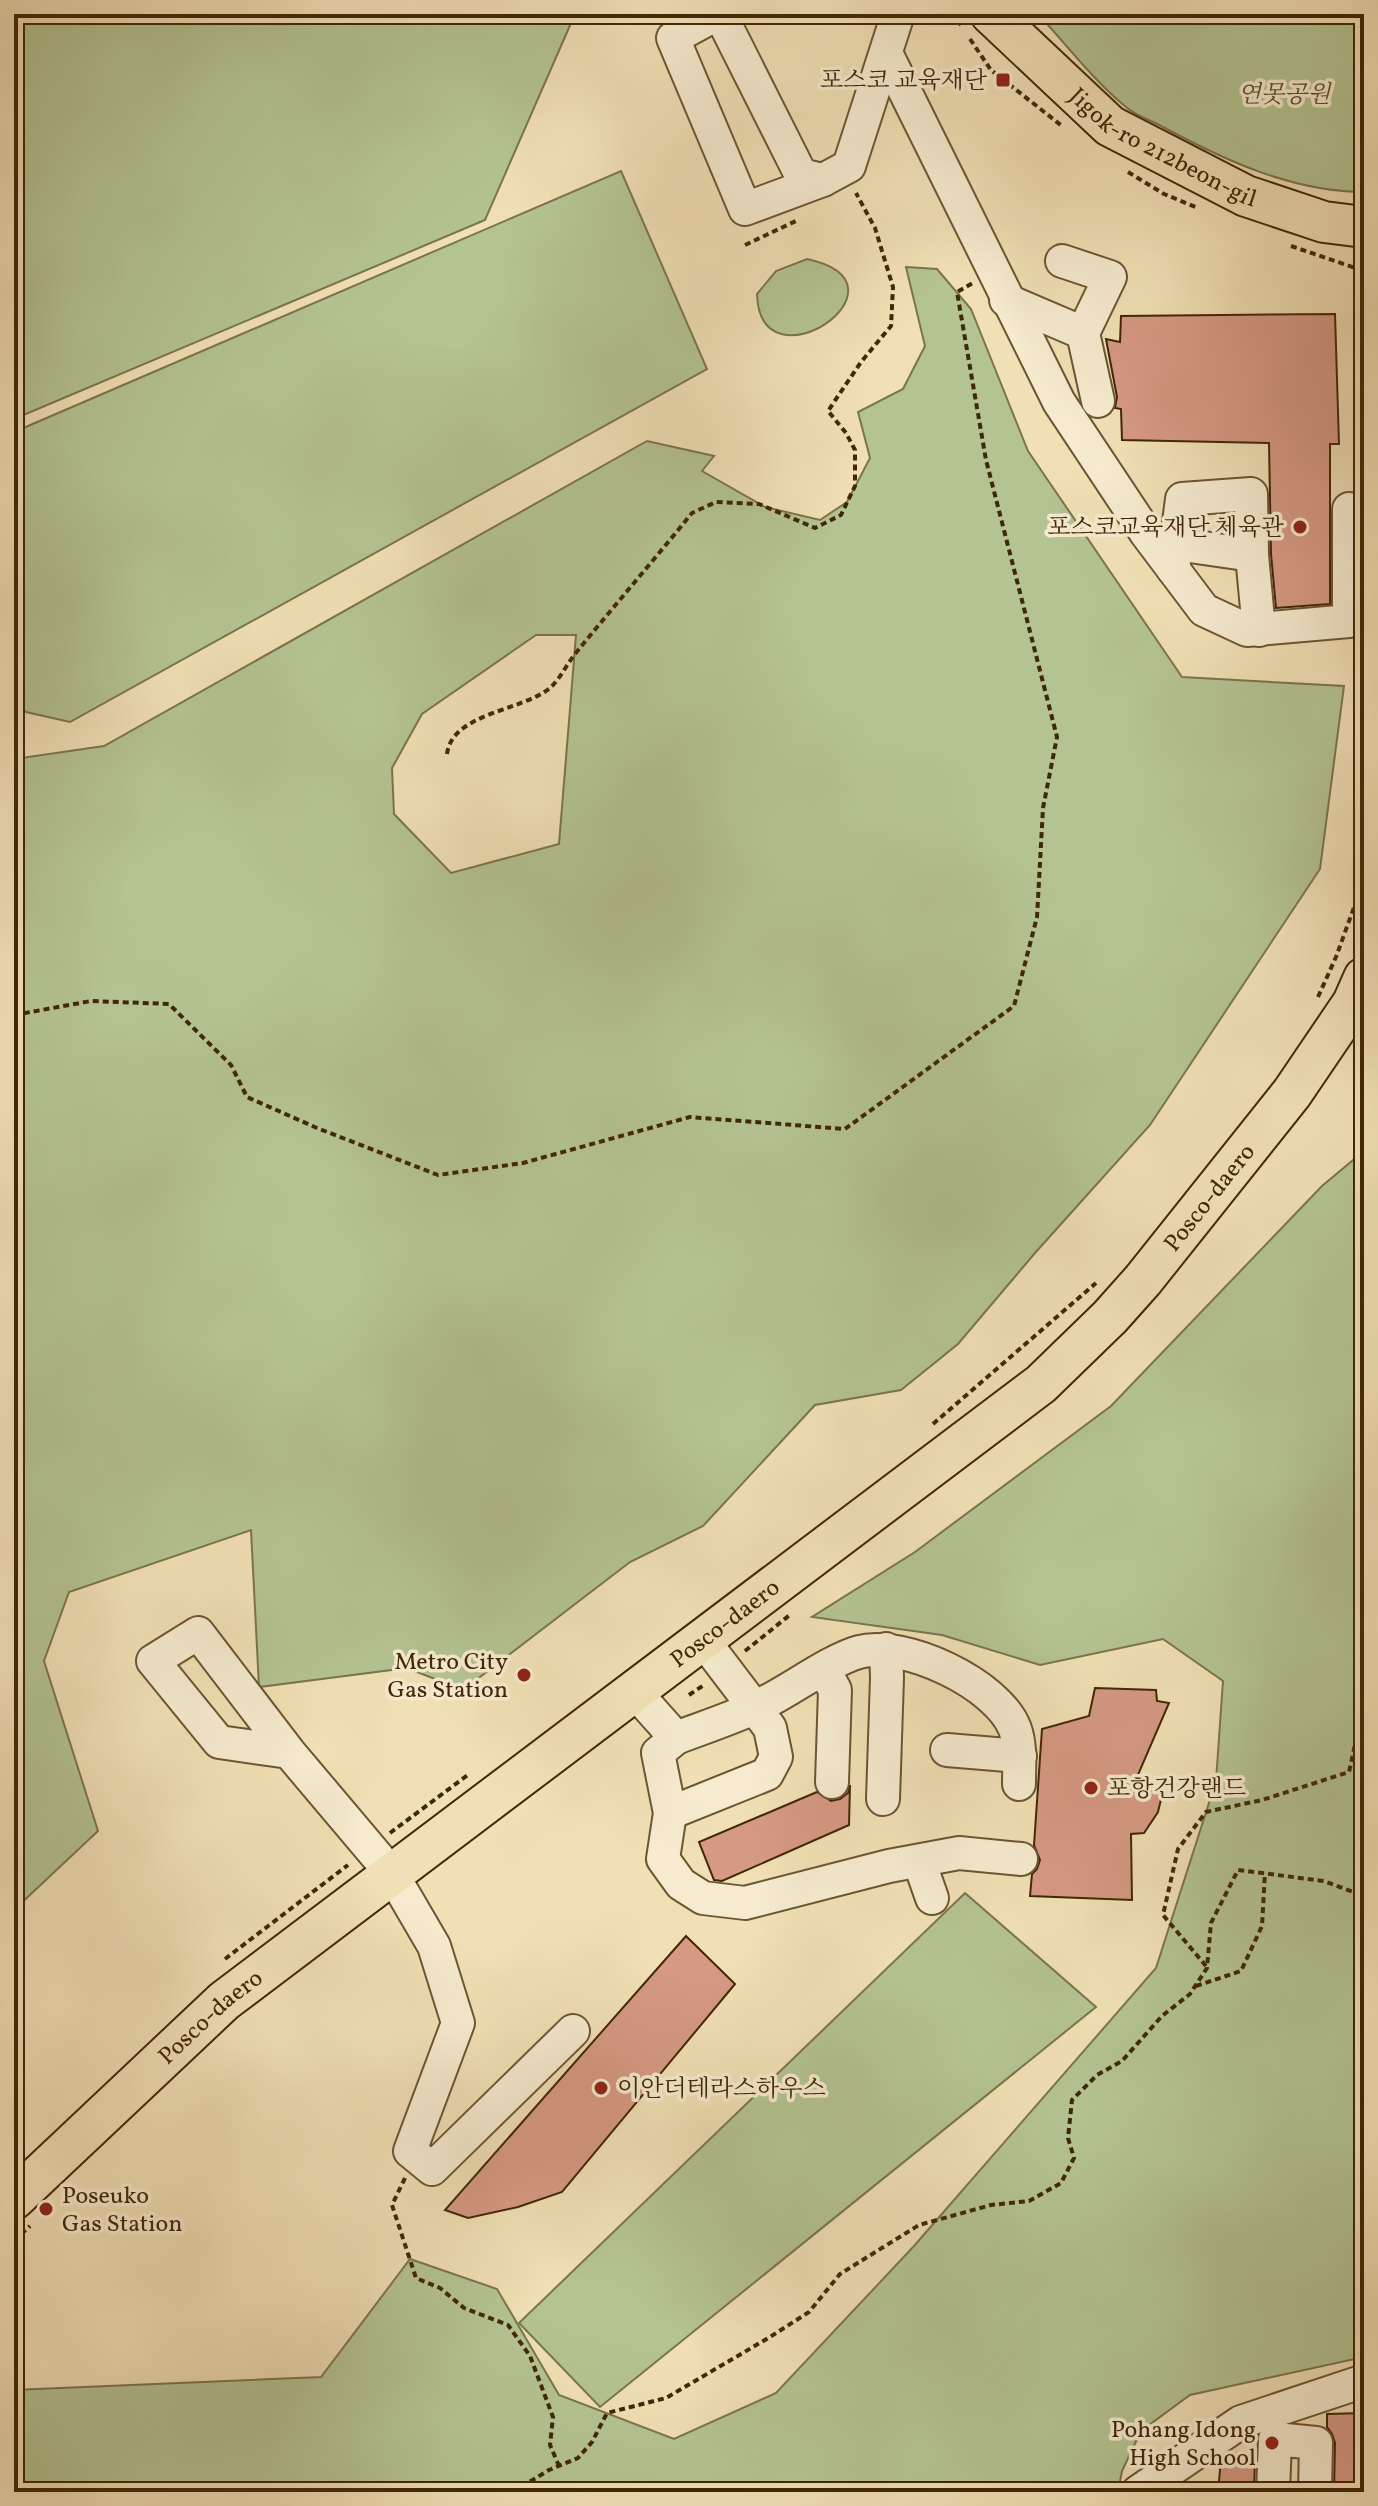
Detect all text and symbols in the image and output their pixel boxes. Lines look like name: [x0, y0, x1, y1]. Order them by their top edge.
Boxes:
place label: 포스코 교육재단: [820, 65, 988, 99]
marker: 포스코 교육재단: [994, 71, 1012, 89]
park label: 연못공원: [1238, 79, 1332, 113]
street label: Jigok-ro 212beon-gil: [1061, 81, 1260, 217]
place label: 포스코교육재단 체육관: [1047, 512, 1284, 546]
marker: 포스코교육재단 체육관: [1291, 518, 1309, 536]
street label: Posco-daero: [1157, 1137, 1264, 1260]
street label: Posco-daero: [664, 1572, 788, 1677]
place label: Metro City Gas Station: [387, 1646, 508, 1708]
marker: Metro City Gas Station: [515, 1666, 533, 1684]
place label: 포항건강랜드: [1107, 1773, 1246, 1807]
marker: 포항건강랜드: [1082, 1779, 1100, 1797]
street label: Posco-daero: [151, 1962, 271, 2074]
place label: 이안더테라스하우스: [617, 2073, 826, 2107]
marker: 이안더테라스하우스: [592, 2079, 610, 2097]
place label: Poseuko Gas Station: [62, 2180, 183, 2242]
marker: Poseuko Gas Station: [37, 2200, 55, 2218]
place label: Pohang Idong High School: [1111, 2414, 1256, 2476]
marker: Pohang Idong High School: [1263, 2434, 1281, 2452]

